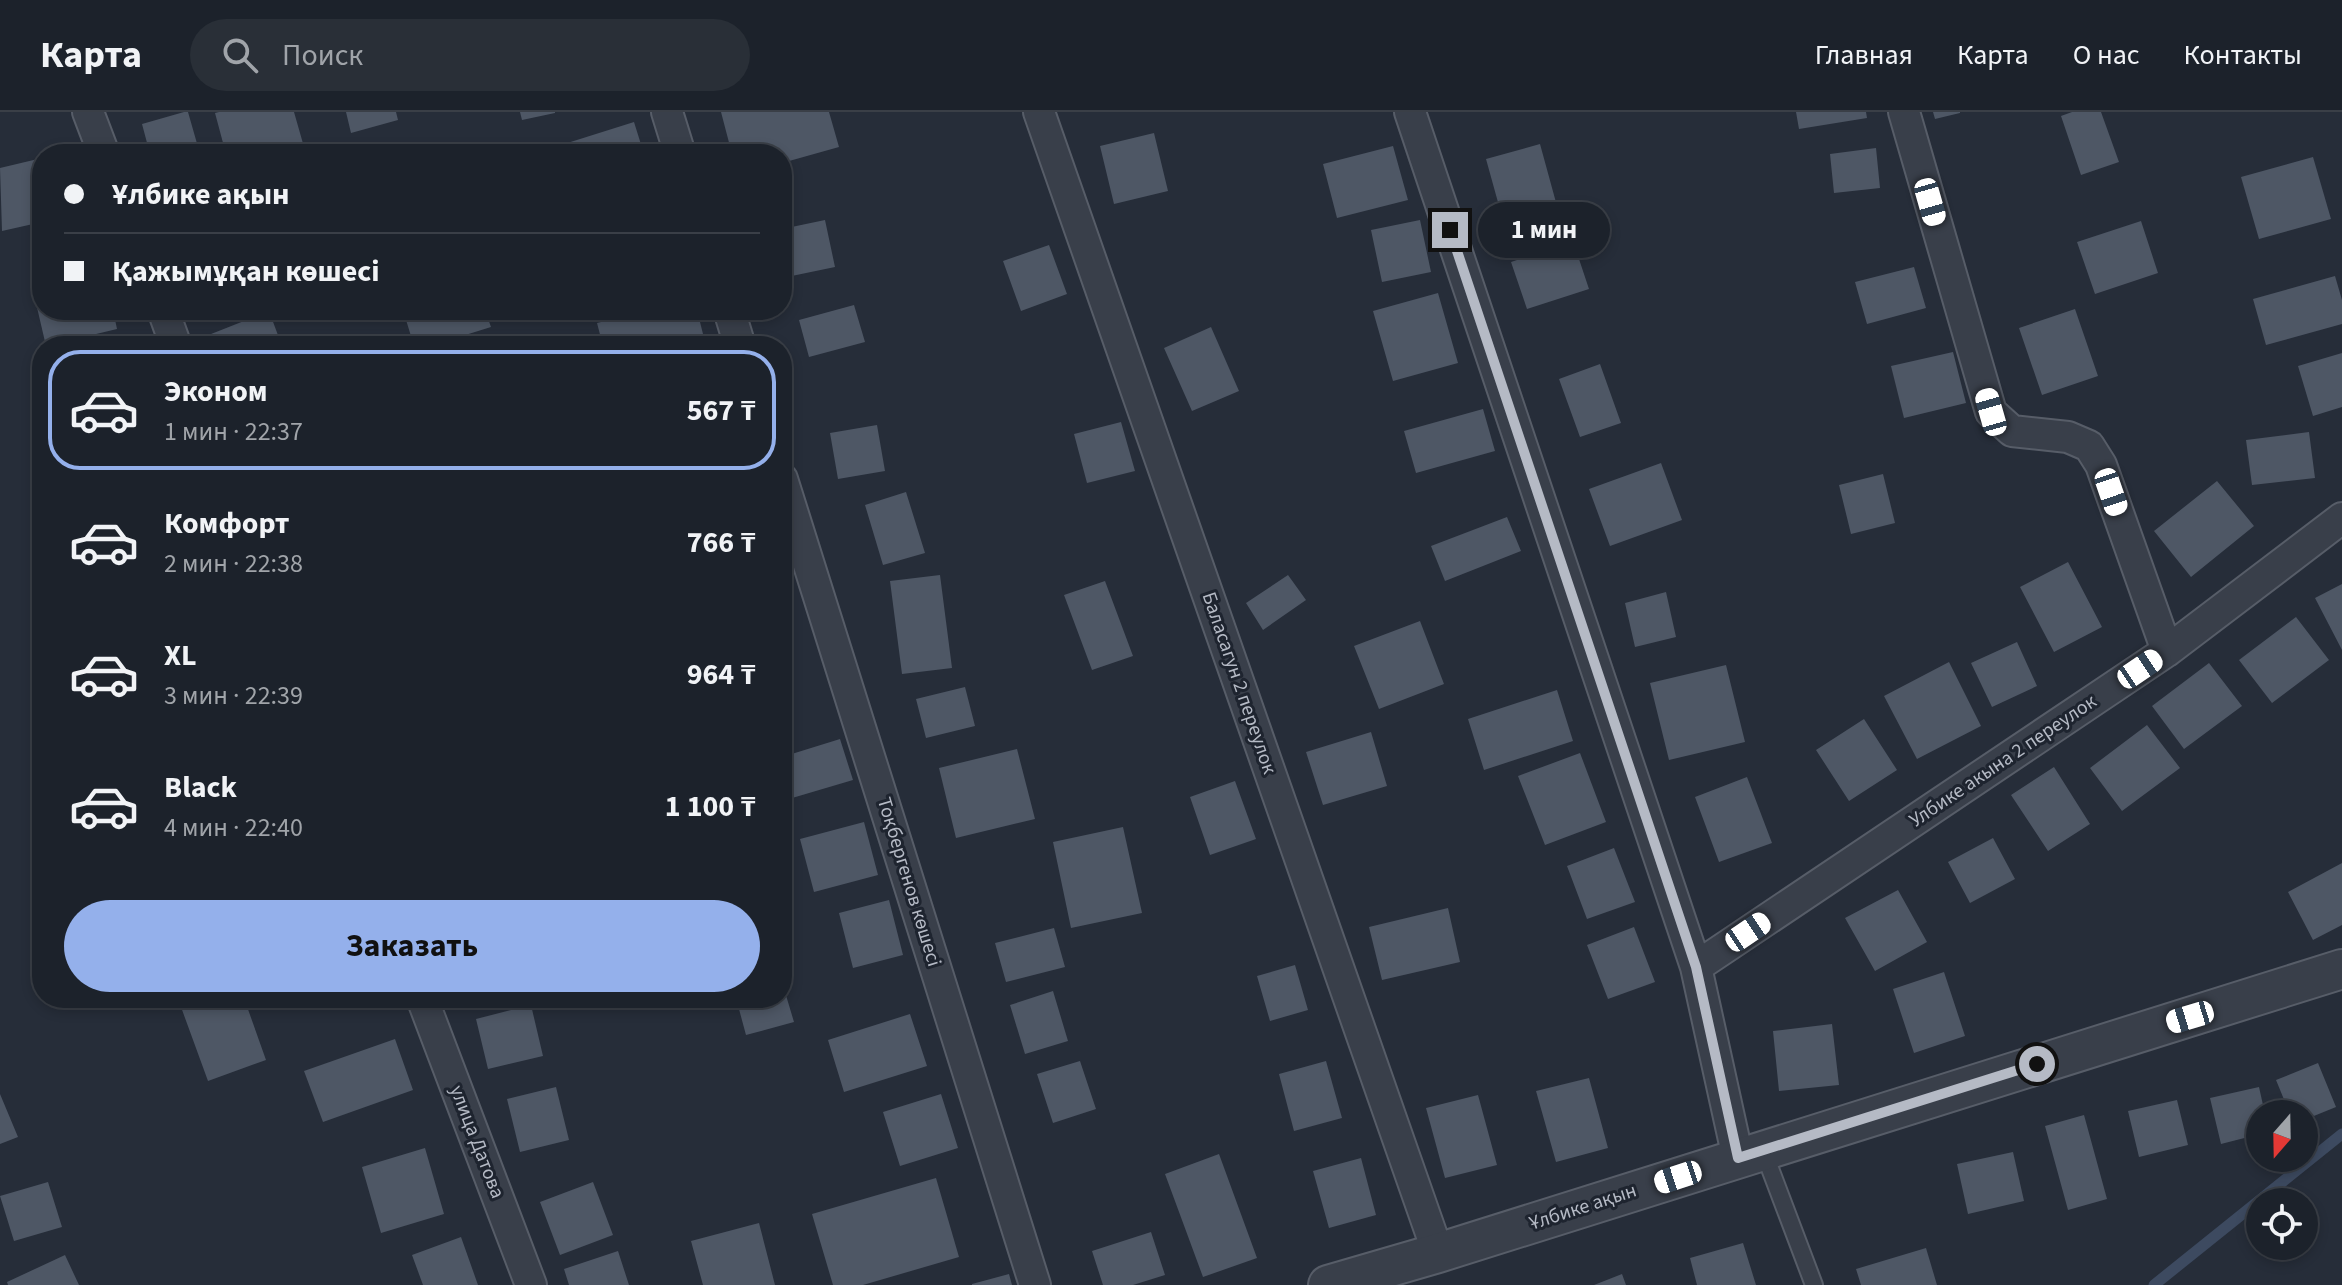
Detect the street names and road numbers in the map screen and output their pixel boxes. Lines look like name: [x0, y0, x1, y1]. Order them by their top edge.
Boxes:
street label: Баласагун 2 переулок: [1195, 588, 1283, 778]
street label: Улбике акына 2 переулок: [1904, 688, 2102, 834]
street label: Тоқбергенов көшесі: [870, 794, 948, 970]
street label: улица Датова: [443, 1081, 511, 1203]
street label: Ұлбике ақын: [1525, 1176, 1640, 1238]

